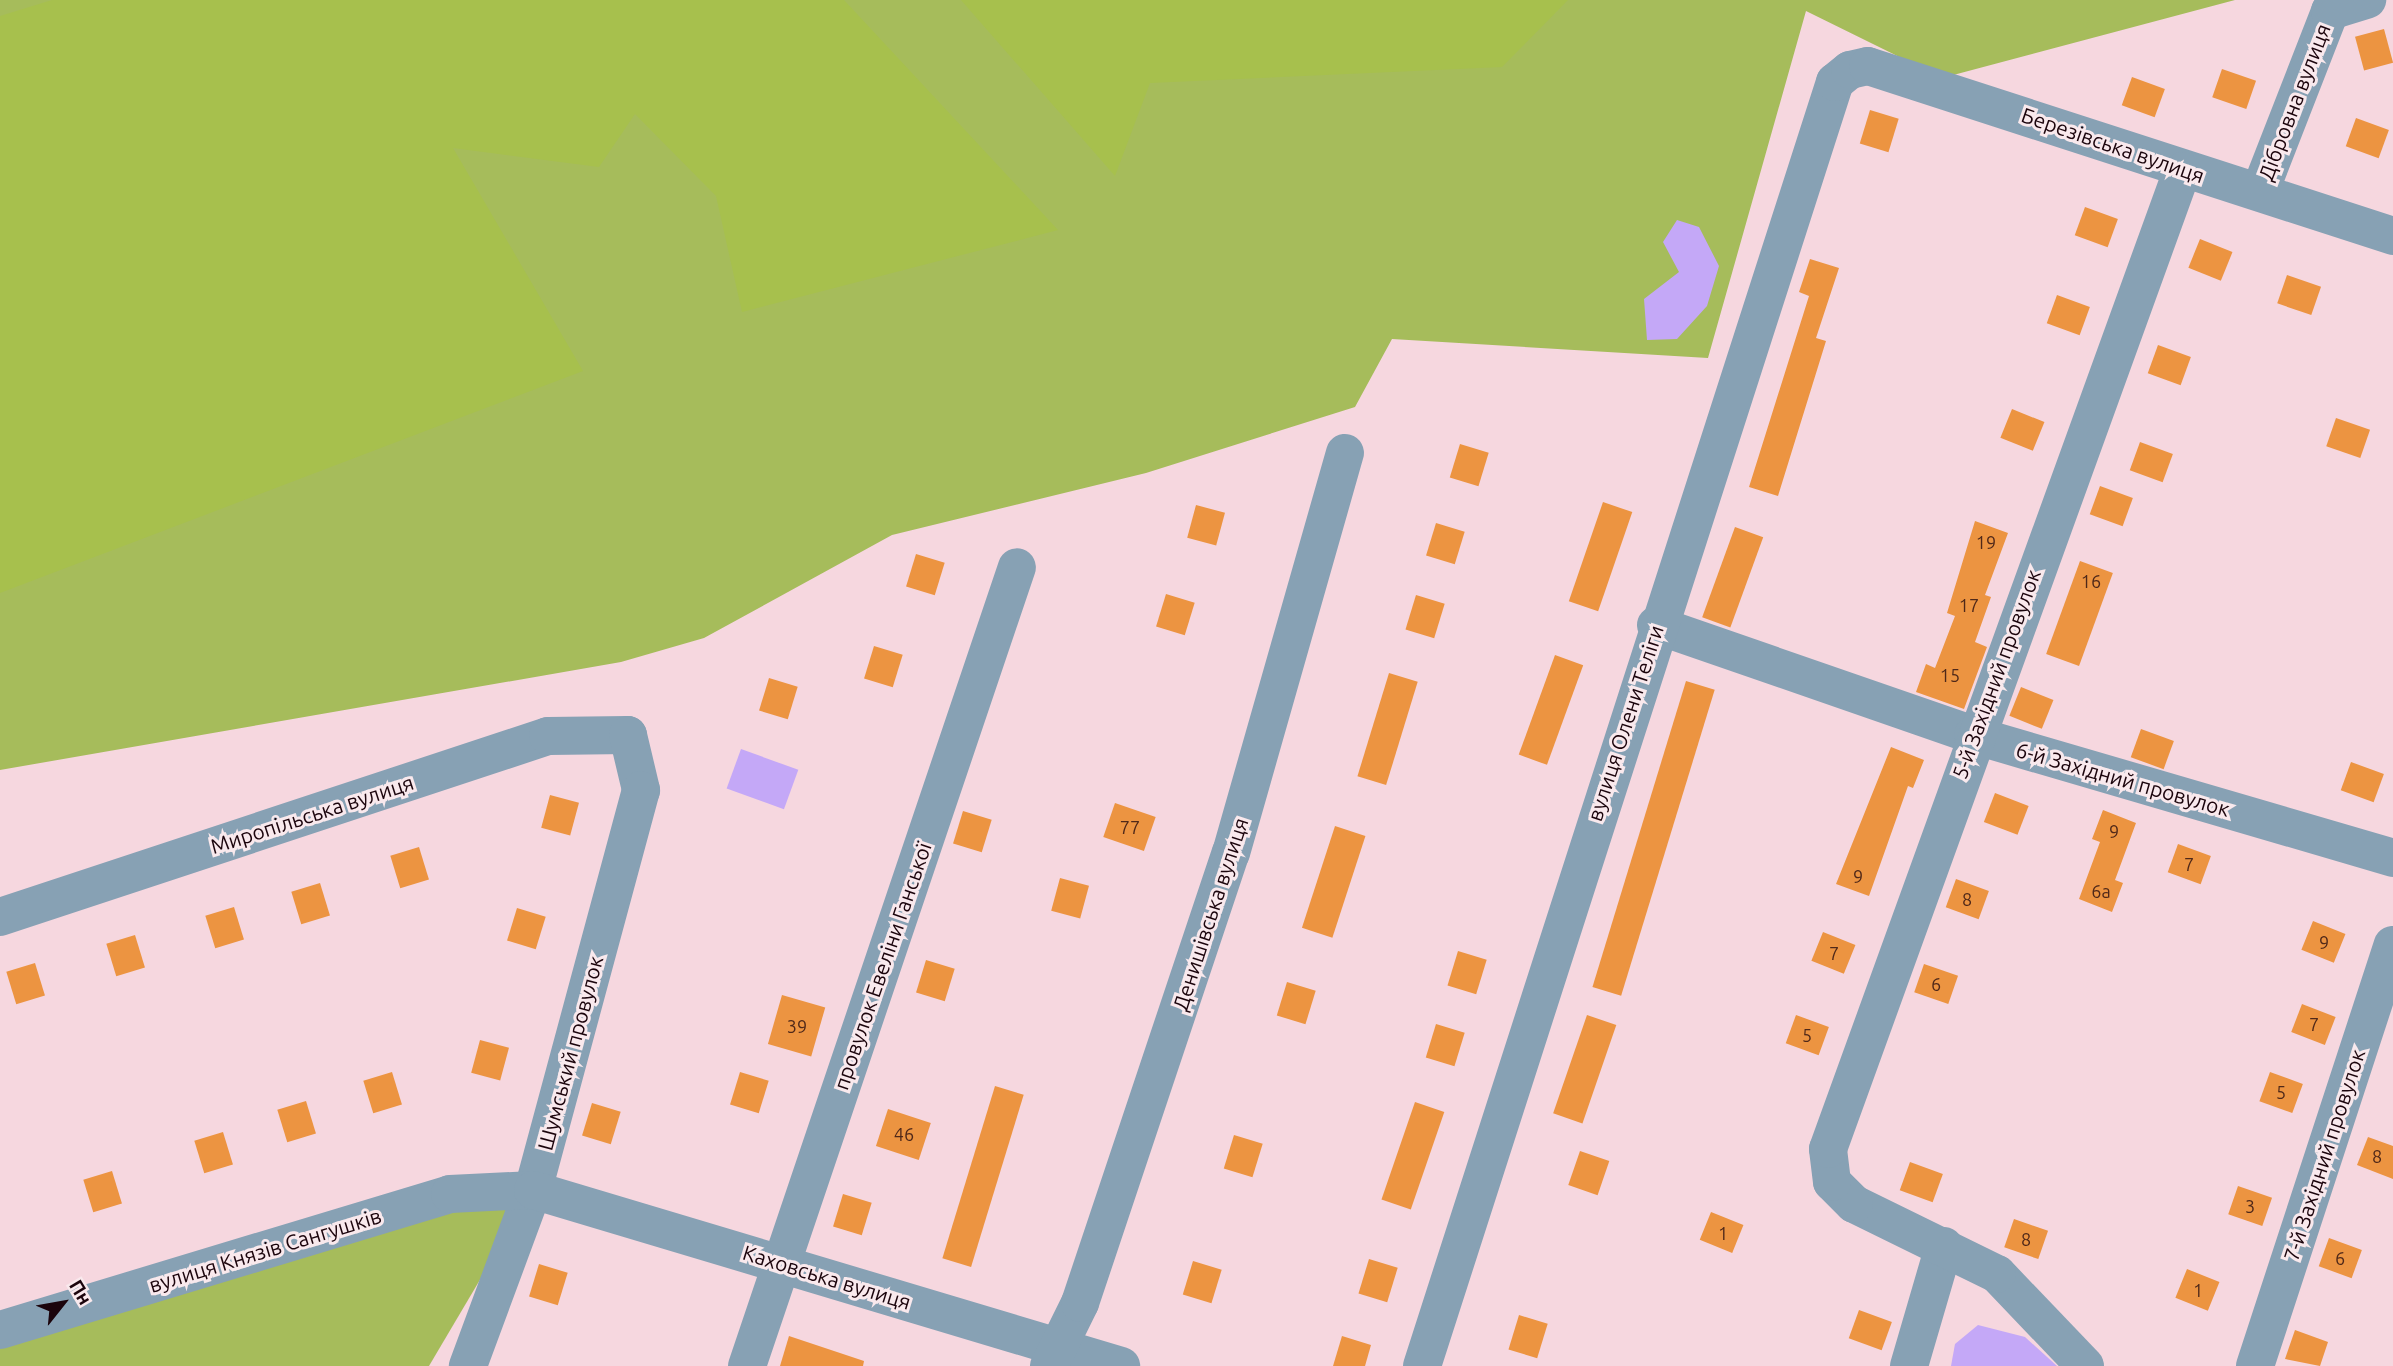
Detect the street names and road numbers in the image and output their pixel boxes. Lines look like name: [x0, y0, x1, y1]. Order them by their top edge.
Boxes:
street label: Дібровна вулиця: [2253, 20, 2335, 184]
street label: Березівська вулиця: [2018, 102, 2208, 188]
street label: 5-й Західний провулок: [1946, 566, 2046, 782]
street label: вулиця Олени Теліги: [1581, 622, 1669, 824]
street label: 6-й Західний провулок: [2013, 736, 2233, 822]
street label: Миропільська вулиця: [207, 769, 417, 859]
street label: Денишівська вулиця: [1167, 814, 1253, 1014]
street label: провулок Евеліни Ганської: [828, 839, 936, 1093]
street label: Шумський провулок: [532, 953, 608, 1153]
street label: 7-й Західний провулок: [2278, 1046, 2370, 1264]
street label: вулиця Князів Сангушків: [146, 1203, 384, 1297]
street label: Каховська вулиця: [740, 1239, 914, 1315]

